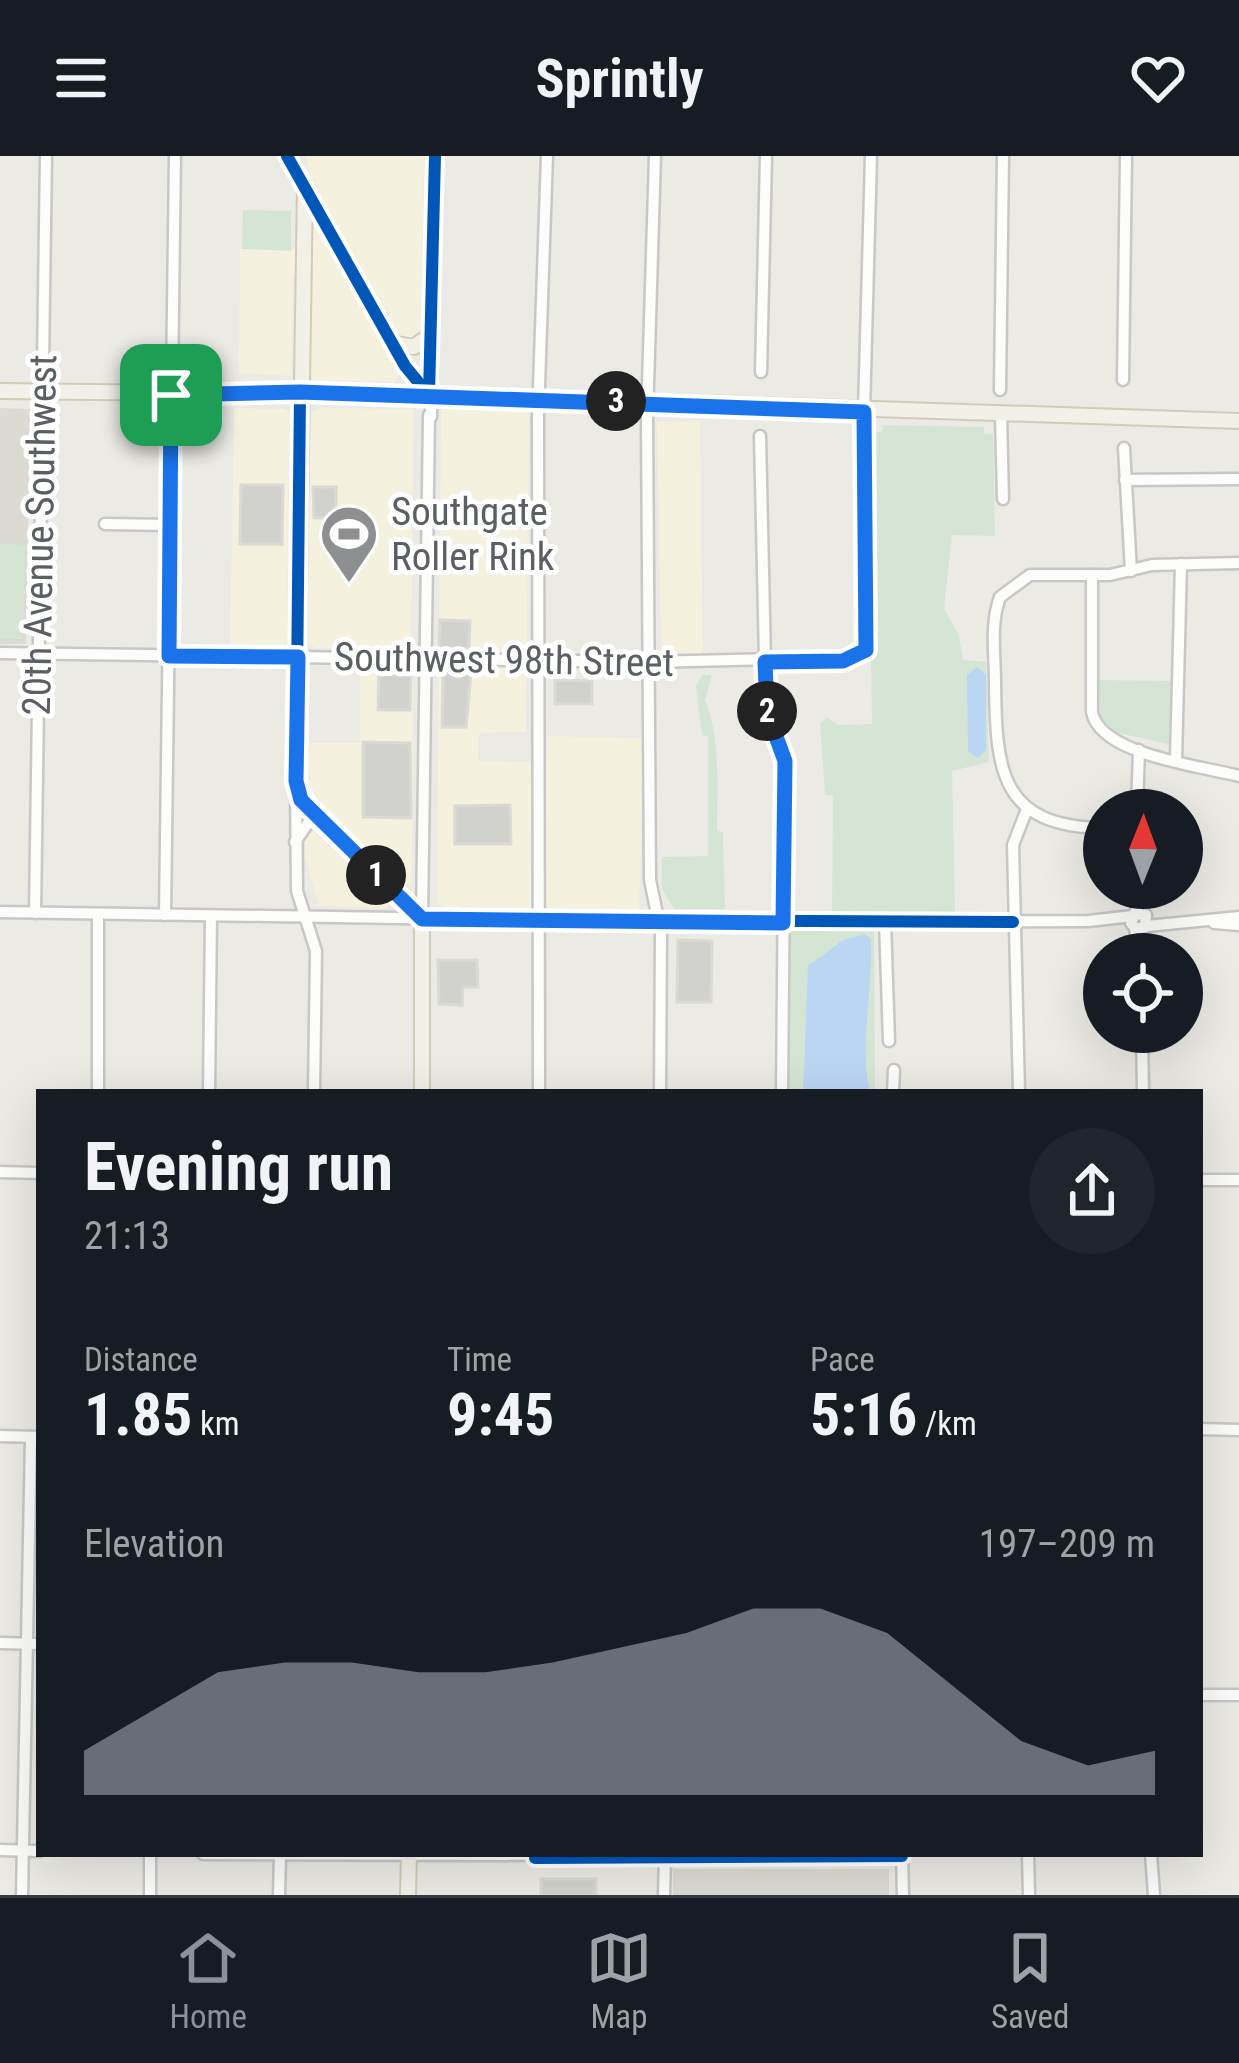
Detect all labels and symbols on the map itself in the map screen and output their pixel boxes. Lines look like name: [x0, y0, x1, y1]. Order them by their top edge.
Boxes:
pin: [120, 344, 222, 446]
street label: 20th Avenue Southwest: [14, 354, 66, 716]
pin: 3: [586, 371, 646, 431]
place label: Southgate Roller Rink: [391, 489, 555, 580]
sports icon: Southgate Roller Rink: [318, 503, 380, 585]
street label: Southwest 98th Street: [334, 634, 674, 686]
pin: 2: [737, 681, 797, 741]
north arrow: [1083, 789, 1203, 909]
pin: 1: [346, 845, 406, 905]

